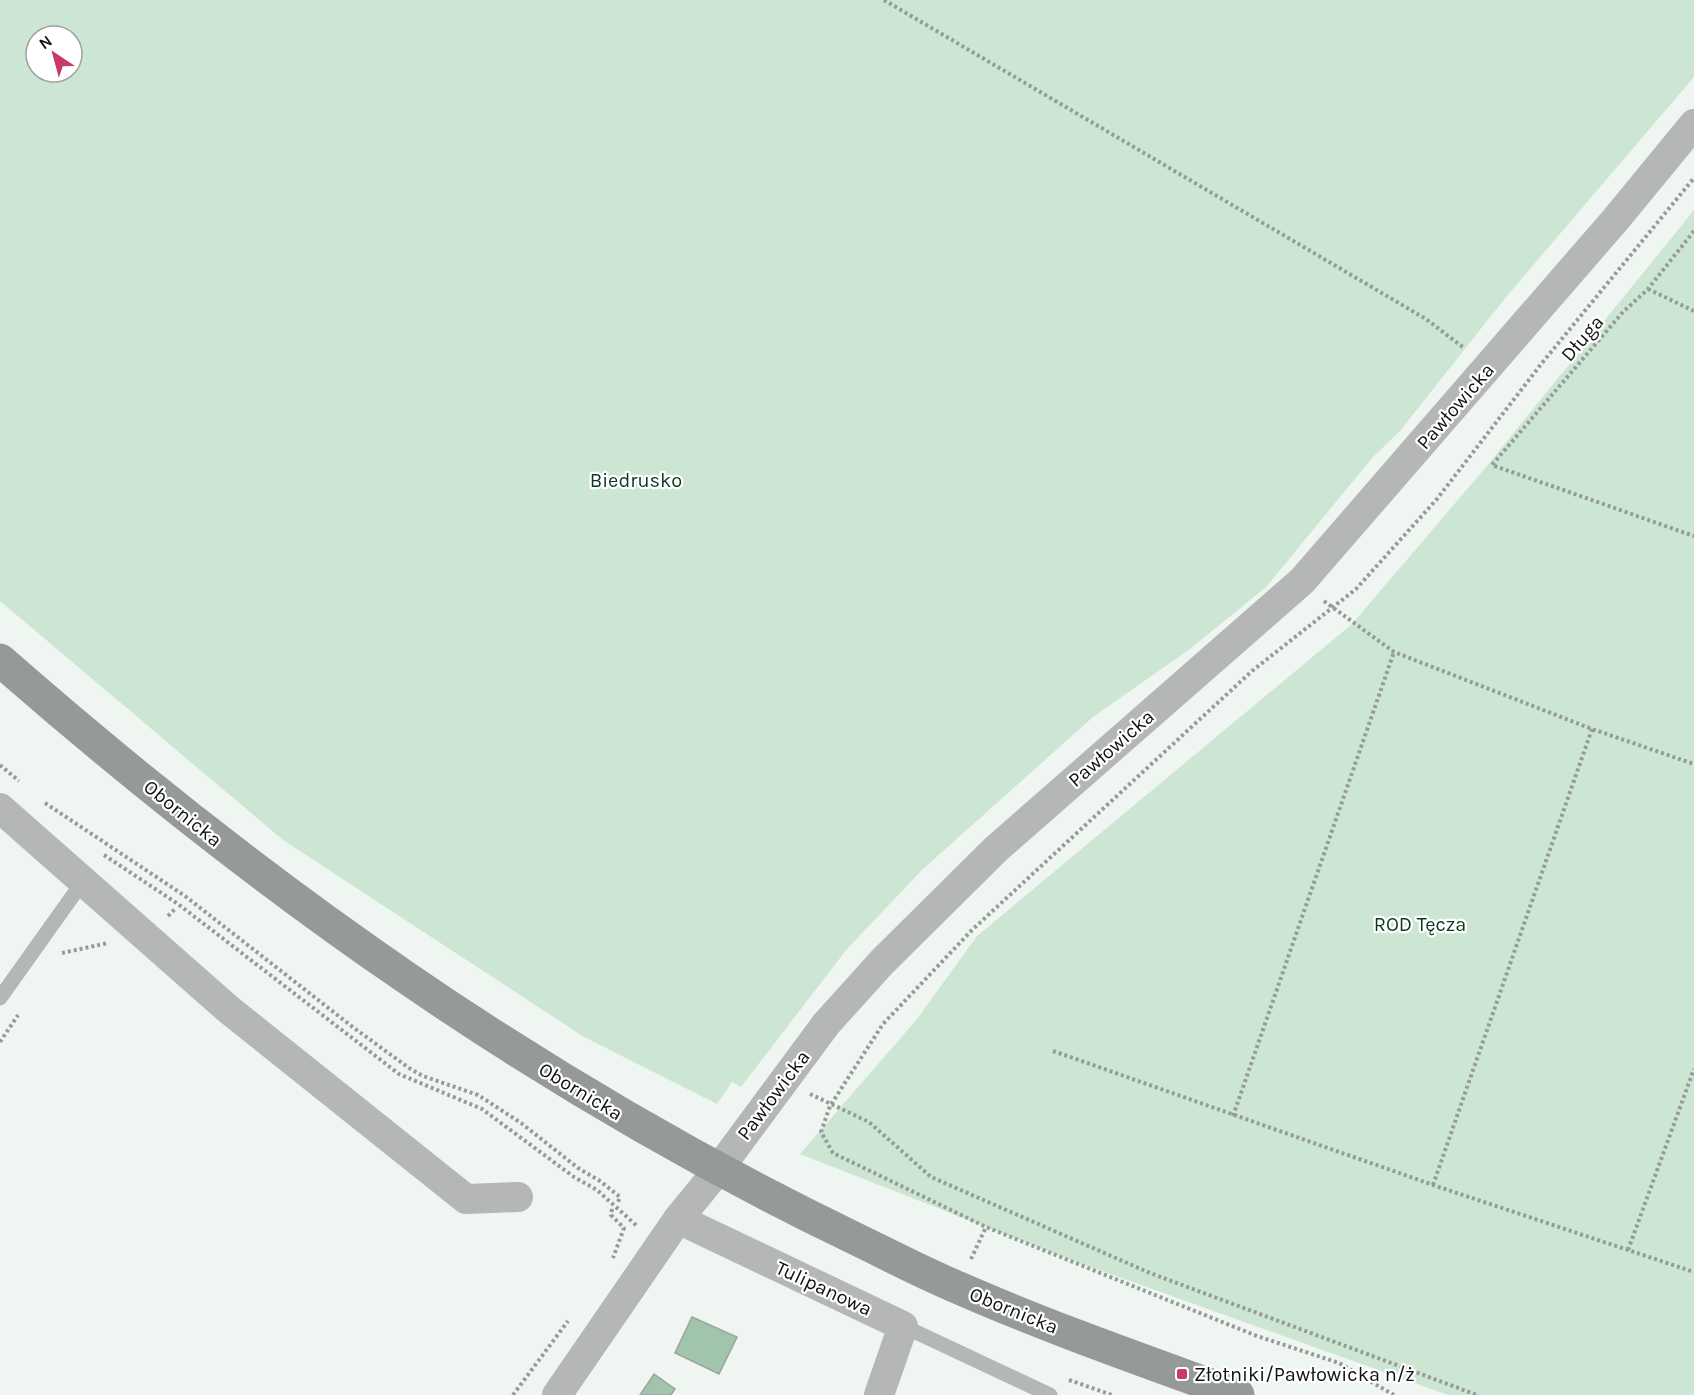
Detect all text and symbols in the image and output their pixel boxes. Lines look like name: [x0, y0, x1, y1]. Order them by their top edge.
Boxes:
north arrow: [24, 24, 84, 84]
text: N: [35, 31, 56, 53]
street label: Długa: [1556, 311, 1609, 366]
street label: Pawłowicka: [1412, 359, 1499, 454]
park label: Biedrusko: [590, 469, 682, 492]
street label: Pawłowicka: [1064, 705, 1159, 792]
street label: Obornicka: [139, 775, 226, 852]
park label: ROD Tęcza: [1374, 913, 1466, 936]
street label: Pawłowicka: [732, 1046, 815, 1145]
street label: Obornicka: [535, 1057, 627, 1125]
street label: Tulipanowa: [772, 1256, 876, 1321]
street label: Obornicka: [966, 1282, 1061, 1339]
place label: Złotniki/Pawłowicka n/ż: [1194, 1363, 1415, 1386]
marker: Złotniki/Pawłowicka n/ż: [1175, 1367, 1189, 1381]

